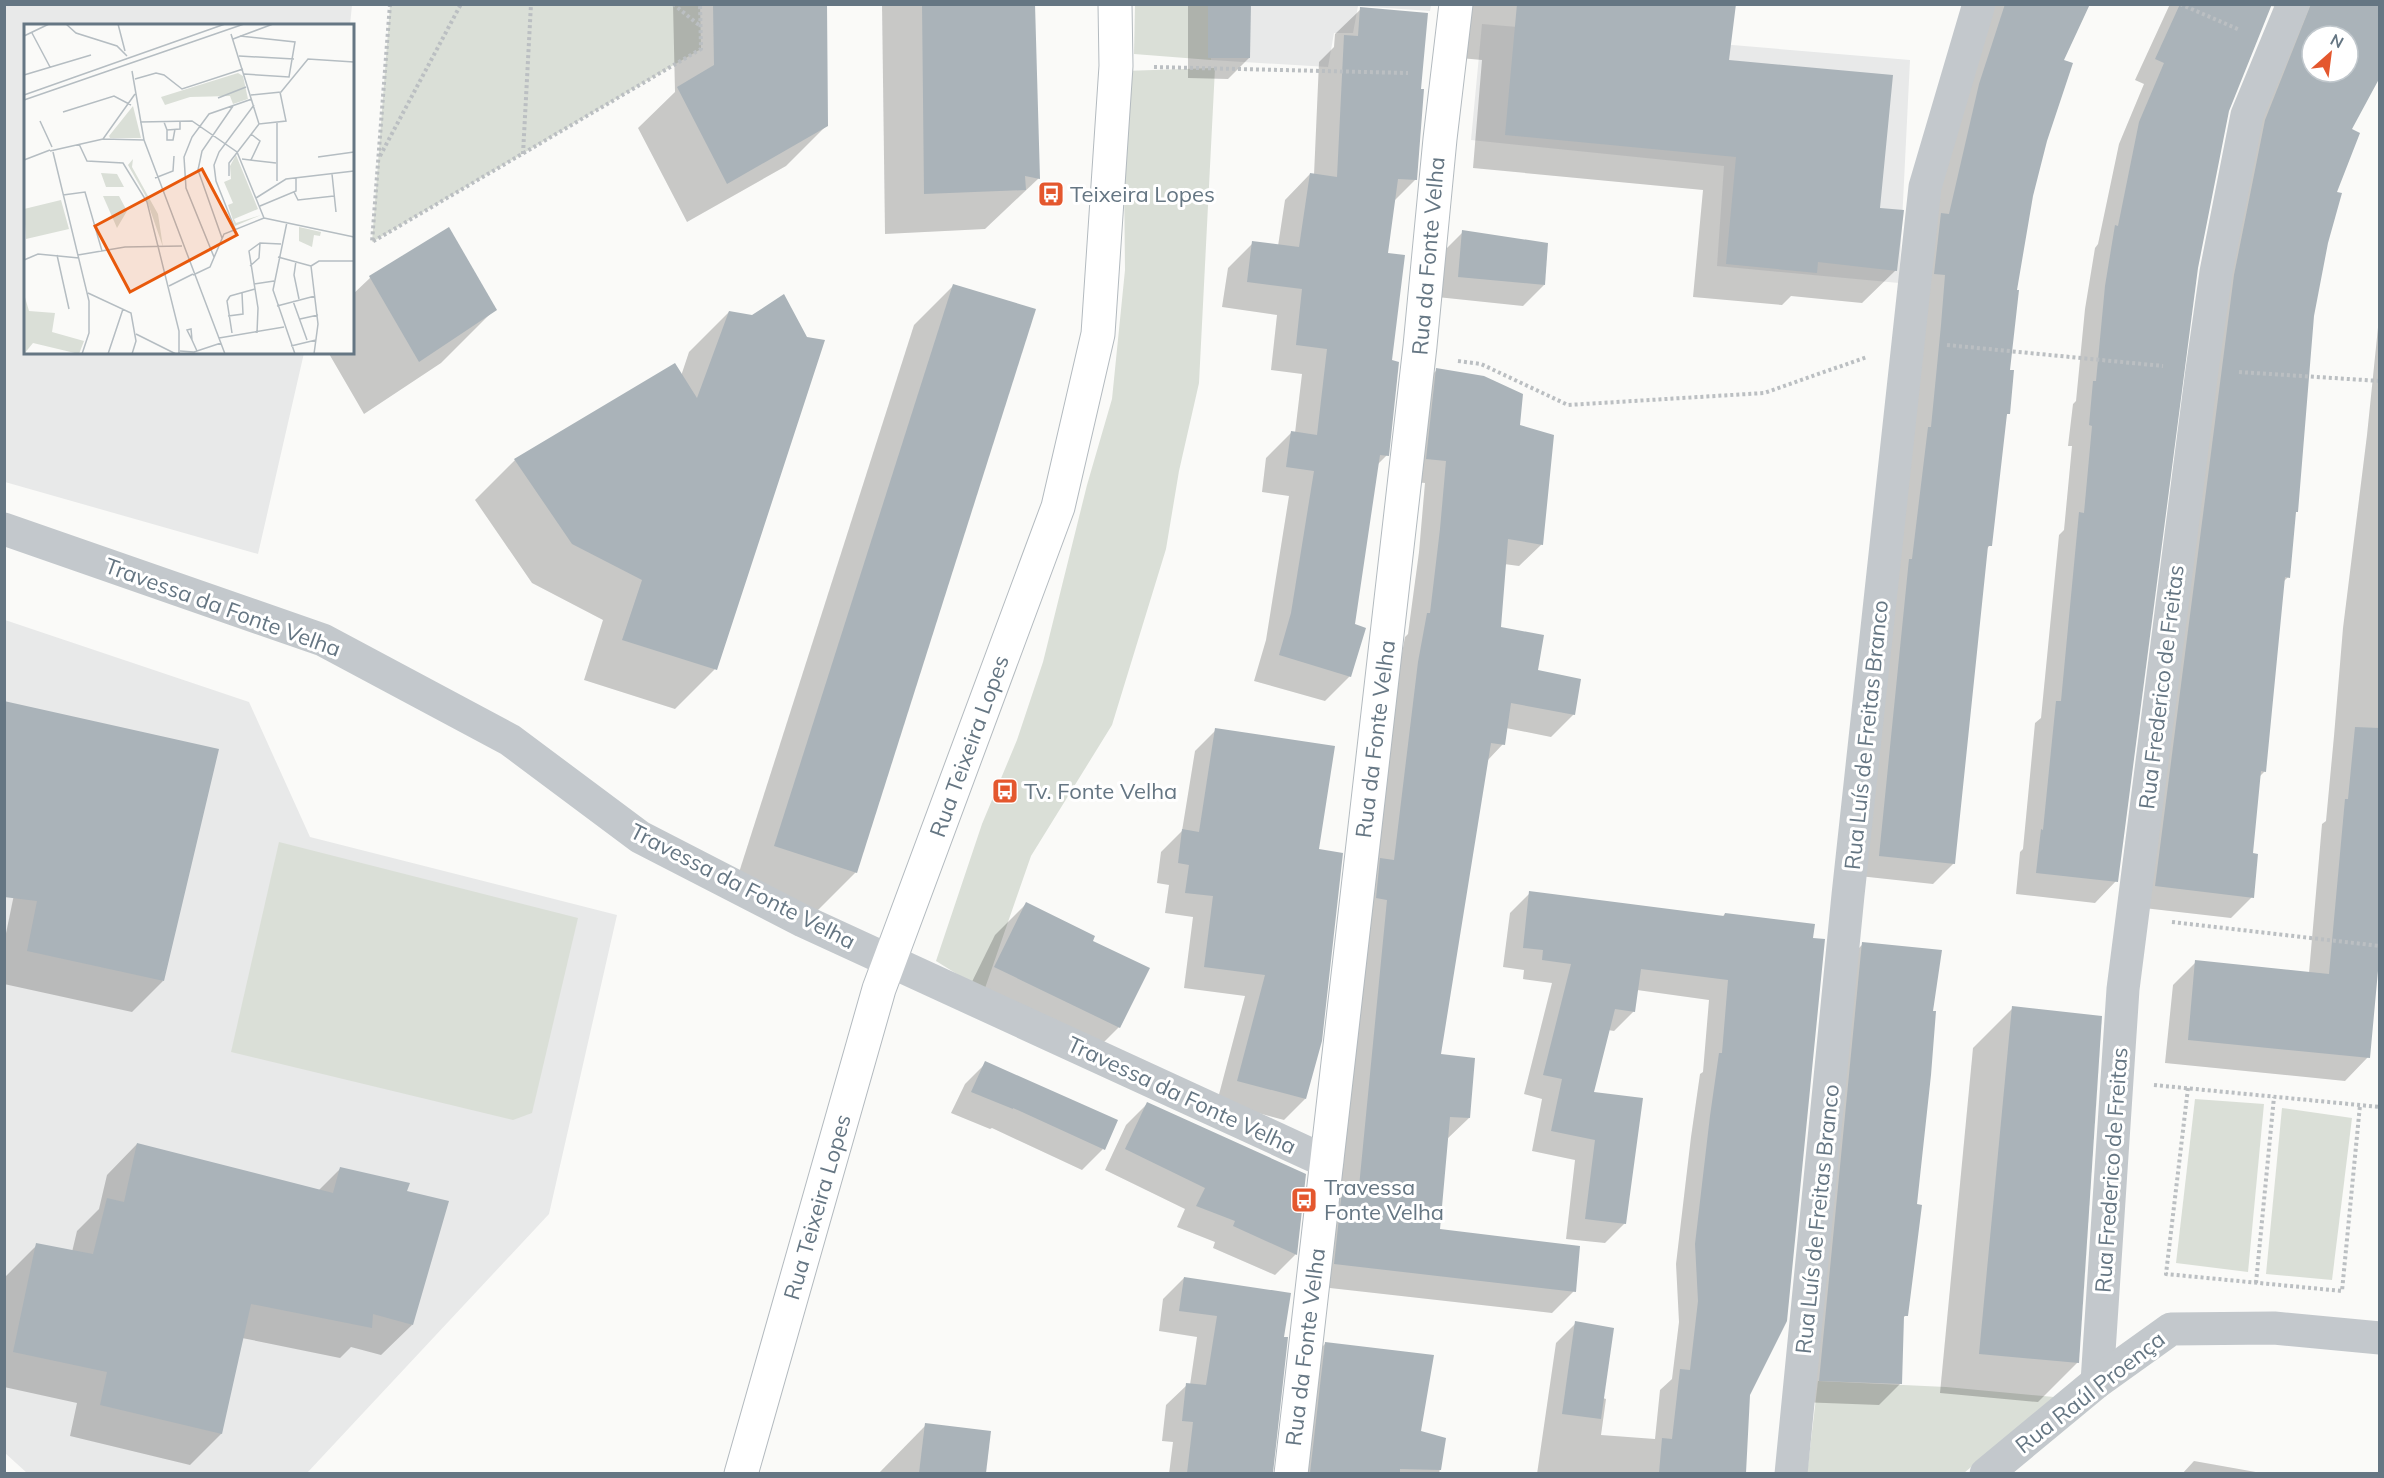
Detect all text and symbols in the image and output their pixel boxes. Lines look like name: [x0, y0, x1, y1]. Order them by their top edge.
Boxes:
inset map: [24, 24, 354, 354]
north arrow: [2300, 24, 2360, 84]
text: N: [2327, 29, 2347, 52]
street label: Rua da Fonte Velha: [1405, 156, 1451, 356]
bus stop icon: Teixeira Lopes: [1036, 179, 1066, 209]
place label: Teixeira Lopes: [1070, 180, 1215, 208]
street label: Travessa da Fonte Velha: [101, 551, 345, 663]
street label: Rua Frederico de Freitas: [2132, 563, 2190, 811]
street label: Rua Luís de Freitas Branco: [1838, 599, 1894, 871]
street label: Rua da Fonte Velha: [1349, 639, 1401, 839]
street label: Rua Teixeira Lopes: [923, 651, 1015, 841]
bus stop icon: Tv. Fonte Velha: [990, 776, 1020, 806]
place label: Tv. Fonte Velha: [1024, 777, 1177, 805]
street label: Travessa da Fonte Velha: [626, 817, 860, 955]
street label: Travessa da Fonte Velha: [1063, 1030, 1301, 1160]
street label: Rua Frederico de Freitas: [2088, 1046, 2134, 1294]
street label: Rua Luís de Freitas Branco: [1789, 1083, 1845, 1355]
street label: Rua Teixeira Lopes: [777, 1111, 857, 1303]
place label: Travessa Fonte Velha: [1324, 1173, 1444, 1226]
bus stop icon: Travessa Fonte Velha: [1289, 1185, 1319, 1215]
street label: Rua da Fonte Velha: [1279, 1247, 1331, 1447]
street label: Rua Raúl Proença: [2010, 1325, 2170, 1459]

